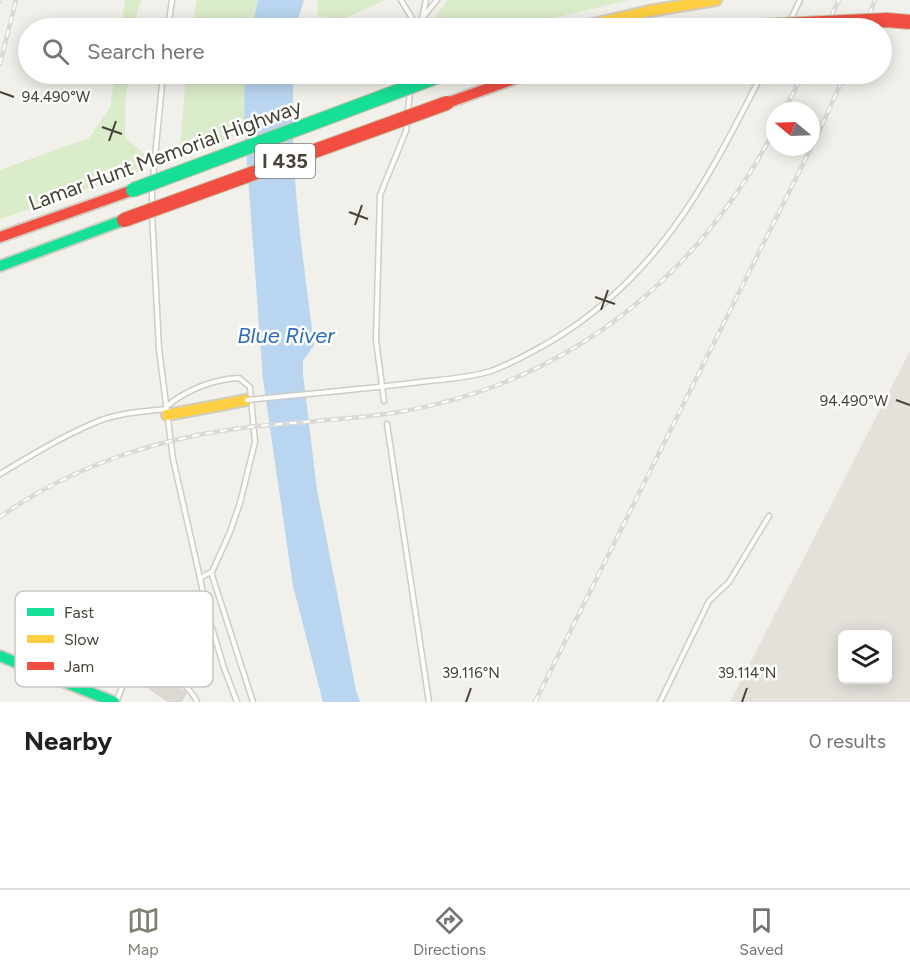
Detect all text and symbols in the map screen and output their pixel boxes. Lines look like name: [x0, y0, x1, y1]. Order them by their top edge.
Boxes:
search box: [18, 18, 892, 84]
icon: search: [39, 35, 72, 68]
text: Search here: [87, 38, 205, 65]
text: 94.490°W: [22, 88, 91, 106]
street label: Lamar Hunt Memorial Highway: [25, 93, 305, 216]
north arrow: [766, 102, 820, 156]
road number: I 435: [255, 144, 315, 178]
water label: Blue River: [237, 322, 336, 349]
text: 94.490°W: [820, 392, 889, 410]
legend: [15, 591, 213, 687]
text: Fast: [64, 603, 94, 622]
text: Slow: [64, 630, 99, 649]
map controls: [838, 630, 892, 684]
button: layers: [838, 630, 892, 684]
text: Jam: [64, 657, 94, 676]
text: 39.116°N: [442, 664, 500, 682]
text: 39.114°N: [718, 664, 776, 682]
text: Nearby: [24, 725, 112, 757]
text: 0 results: [809, 729, 886, 753]
tab: Map: [127, 904, 160, 959]
tab: Directions: [413, 904, 486, 959]
tab: Saved: [739, 904, 783, 959]

